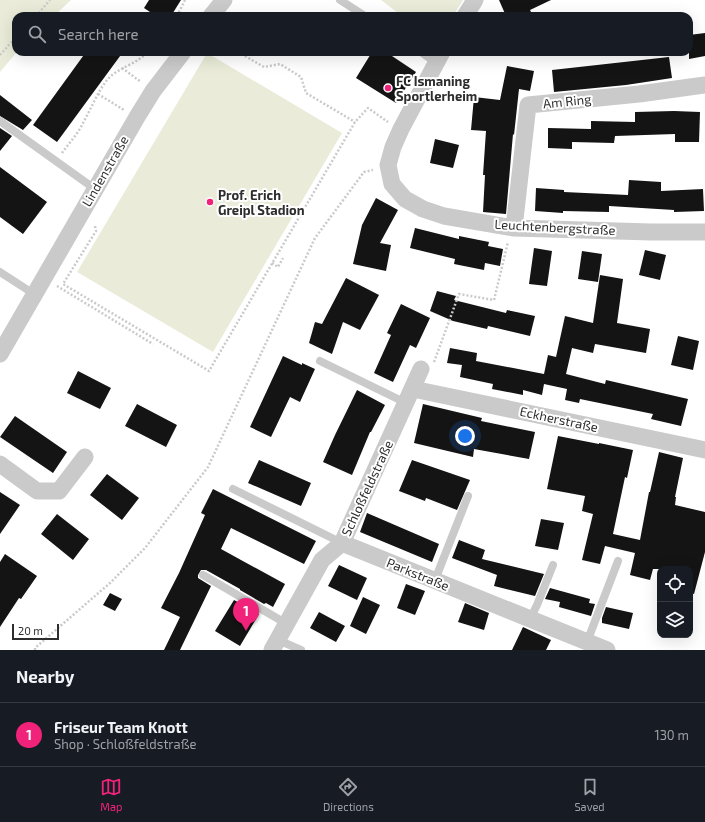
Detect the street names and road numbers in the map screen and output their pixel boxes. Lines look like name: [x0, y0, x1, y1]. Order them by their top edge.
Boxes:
street label: Am Ring: [542, 91, 592, 111]
street label: Lindenstraße: [78, 133, 132, 209]
street label: Leuchtenbergstraße: [494, 216, 616, 238]
street label: Eckherstraße: [518, 403, 600, 435]
street label: Schloßfeldstraße: [338, 438, 396, 538]
street label: Parkstraße: [384, 554, 452, 594]

